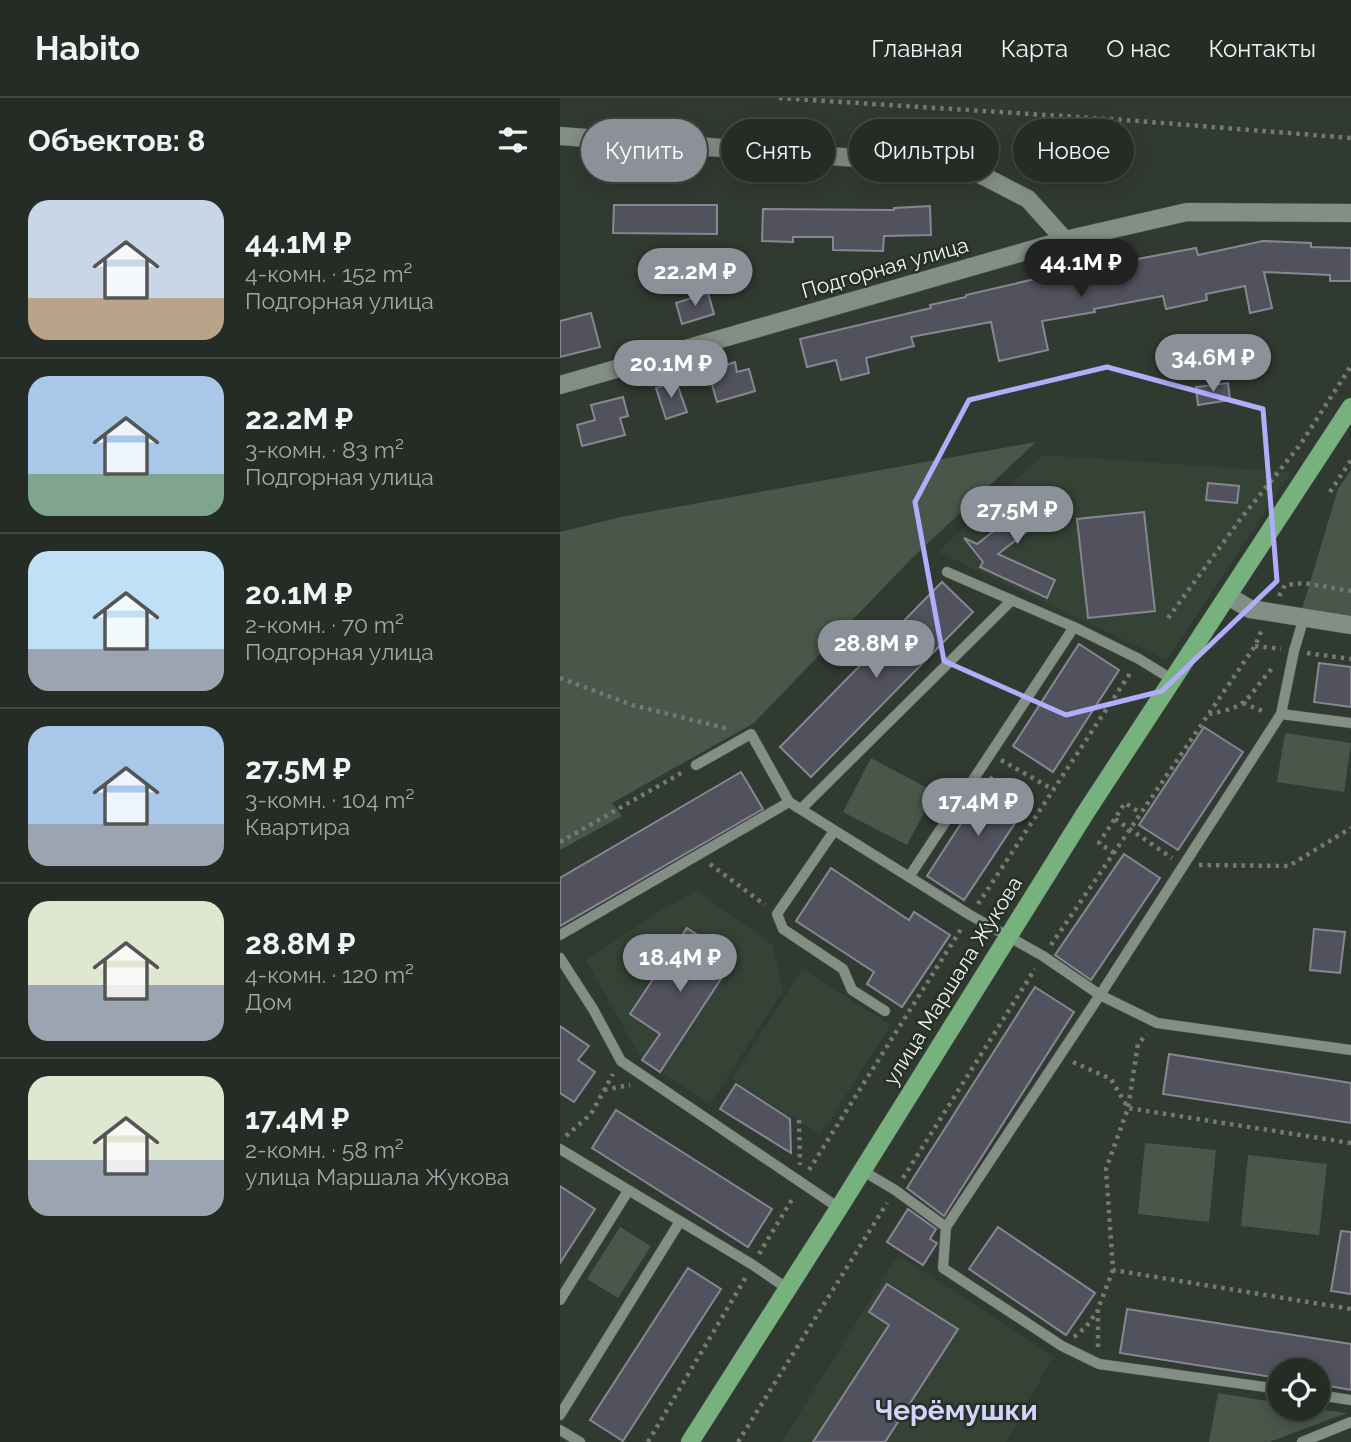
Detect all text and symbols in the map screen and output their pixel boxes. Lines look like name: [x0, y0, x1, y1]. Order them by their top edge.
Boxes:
text: Habito: [35, 29, 140, 68]
text: Главная: [871, 34, 963, 63]
text: Карта: [1001, 34, 1068, 63]
text: О нас: [1106, 34, 1171, 63]
text: Контакты: [1209, 34, 1316, 63]
chip: Купить: [581, 119, 707, 182]
chip: Снять: [721, 119, 835, 182]
chip: Фильтры: [849, 119, 999, 182]
chip: Новое: [1013, 119, 1134, 182]
icon: filters: [494, 121, 532, 159]
text: Объектов: 8: [28, 123, 205, 158]
text: 44.1M ₽: [245, 225, 351, 260]
icon: home: [84, 228, 168, 312]
street label: Подгорная улица: [799, 232, 971, 303]
pin: 44.1M ₽: [1016, 240, 1146, 299]
pin: 22.2M ₽: [630, 248, 760, 308]
text: 44.1M ₽: [1040, 248, 1122, 275]
text: 22.2M ₽: [654, 257, 736, 284]
text: 4-комн. · 152 m²: [245, 260, 412, 287]
text: Подгорная улица: [245, 287, 434, 314]
pin: 34.6M ₽: [1148, 334, 1278, 394]
pin: 20.1M ₽: [606, 341, 736, 400]
text: 34.6M ₽: [1171, 343, 1255, 370]
text: 20.1M ₽: [630, 349, 712, 376]
text: 22.2M ₽: [245, 401, 353, 436]
icon: home: [84, 404, 168, 488]
text: 3-комн. · 83 m²: [245, 436, 404, 463]
text: Подгорная улица: [245, 463, 434, 490]
pin: 27.5M ₽: [952, 486, 1082, 546]
text: 27.5M ₽: [976, 495, 1058, 522]
text: 20.1M ₽: [245, 576, 353, 611]
icon: home: [84, 579, 168, 663]
text: 2-комн. · 70 m²: [245, 611, 404, 638]
pin: 28.8M ₽: [811, 620, 941, 680]
text: 28.8M ₽: [834, 629, 918, 656]
text: Подгорная улица: [245, 638, 434, 665]
text: 27.5M ₽: [245, 751, 351, 786]
icon: home: [84, 754, 168, 838]
pin: 17.4M ₽: [913, 778, 1043, 838]
text: 3-комн. · 104 m²: [245, 786, 414, 813]
text: 17.4M ₽: [938, 787, 1018, 814]
text: Квартира: [245, 813, 350, 840]
street label: улица Маршала Жукова: [878, 872, 1027, 1090]
text: 28.8M ₽: [245, 926, 356, 961]
icon: home: [84, 929, 168, 1013]
pin: 18.4M ₽: [615, 934, 745, 994]
text: 18.4M ₽: [639, 943, 721, 970]
text: 4-комн. · 120 m²: [245, 961, 414, 988]
text: Дом: [245, 988, 292, 1015]
text: 17.4M ₽: [245, 1101, 349, 1136]
icon: home: [84, 1104, 168, 1188]
text: 2-комн. · 58 m²: [245, 1136, 404, 1163]
text: улица Маршала Жукова: [245, 1163, 509, 1190]
map controls: [1267, 1358, 1330, 1421]
button: locate: [1267, 1358, 1330, 1421]
district label: Черёмушки: [874, 1394, 1038, 1427]

